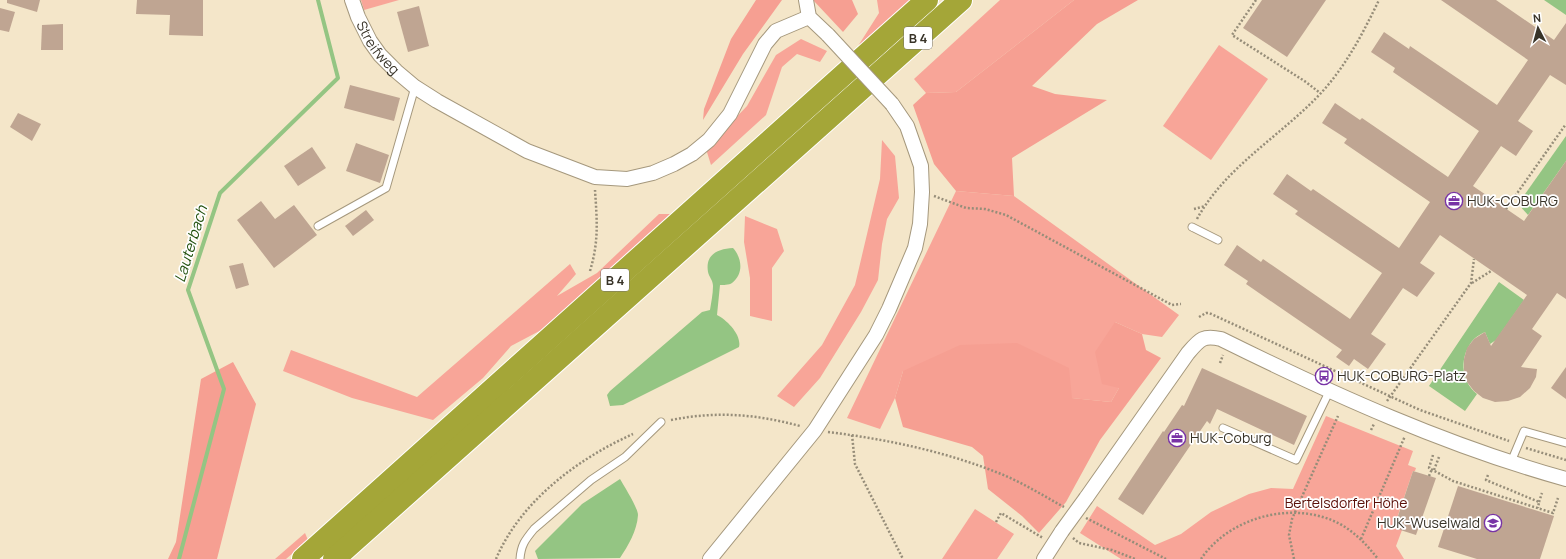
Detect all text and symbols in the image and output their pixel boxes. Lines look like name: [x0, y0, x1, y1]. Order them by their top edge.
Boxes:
north arrow: [1518, 8, 1558, 48]
text: N: [1532, 10, 1542, 25]
street label: Streifweg: [352, 18, 404, 78]
road number: B 4: [904, 27, 932, 49]
office icon: HUK-COBURG: [1444, 191, 1464, 211]
place label: HUK-COBURG: [1467, 191, 1558, 210]
water label: Lauterbach: [169, 202, 212, 285]
road number: B 4: [601, 269, 629, 291]
bus stop icon: HUK-COBURG-Platz: [1314, 366, 1334, 386]
place label: HUK-COBURG-Platz: [1337, 366, 1466, 385]
office icon: HUK-Coburg: [1167, 428, 1187, 448]
place label: HUK-Coburg: [1190, 428, 1272, 447]
park label: Bertelsdorfer Höhe: [1285, 493, 1407, 512]
place label: HUK-Wuselwald: [1377, 513, 1480, 532]
school or university icon: HUK-Wuselwald: [1483, 513, 1503, 533]

